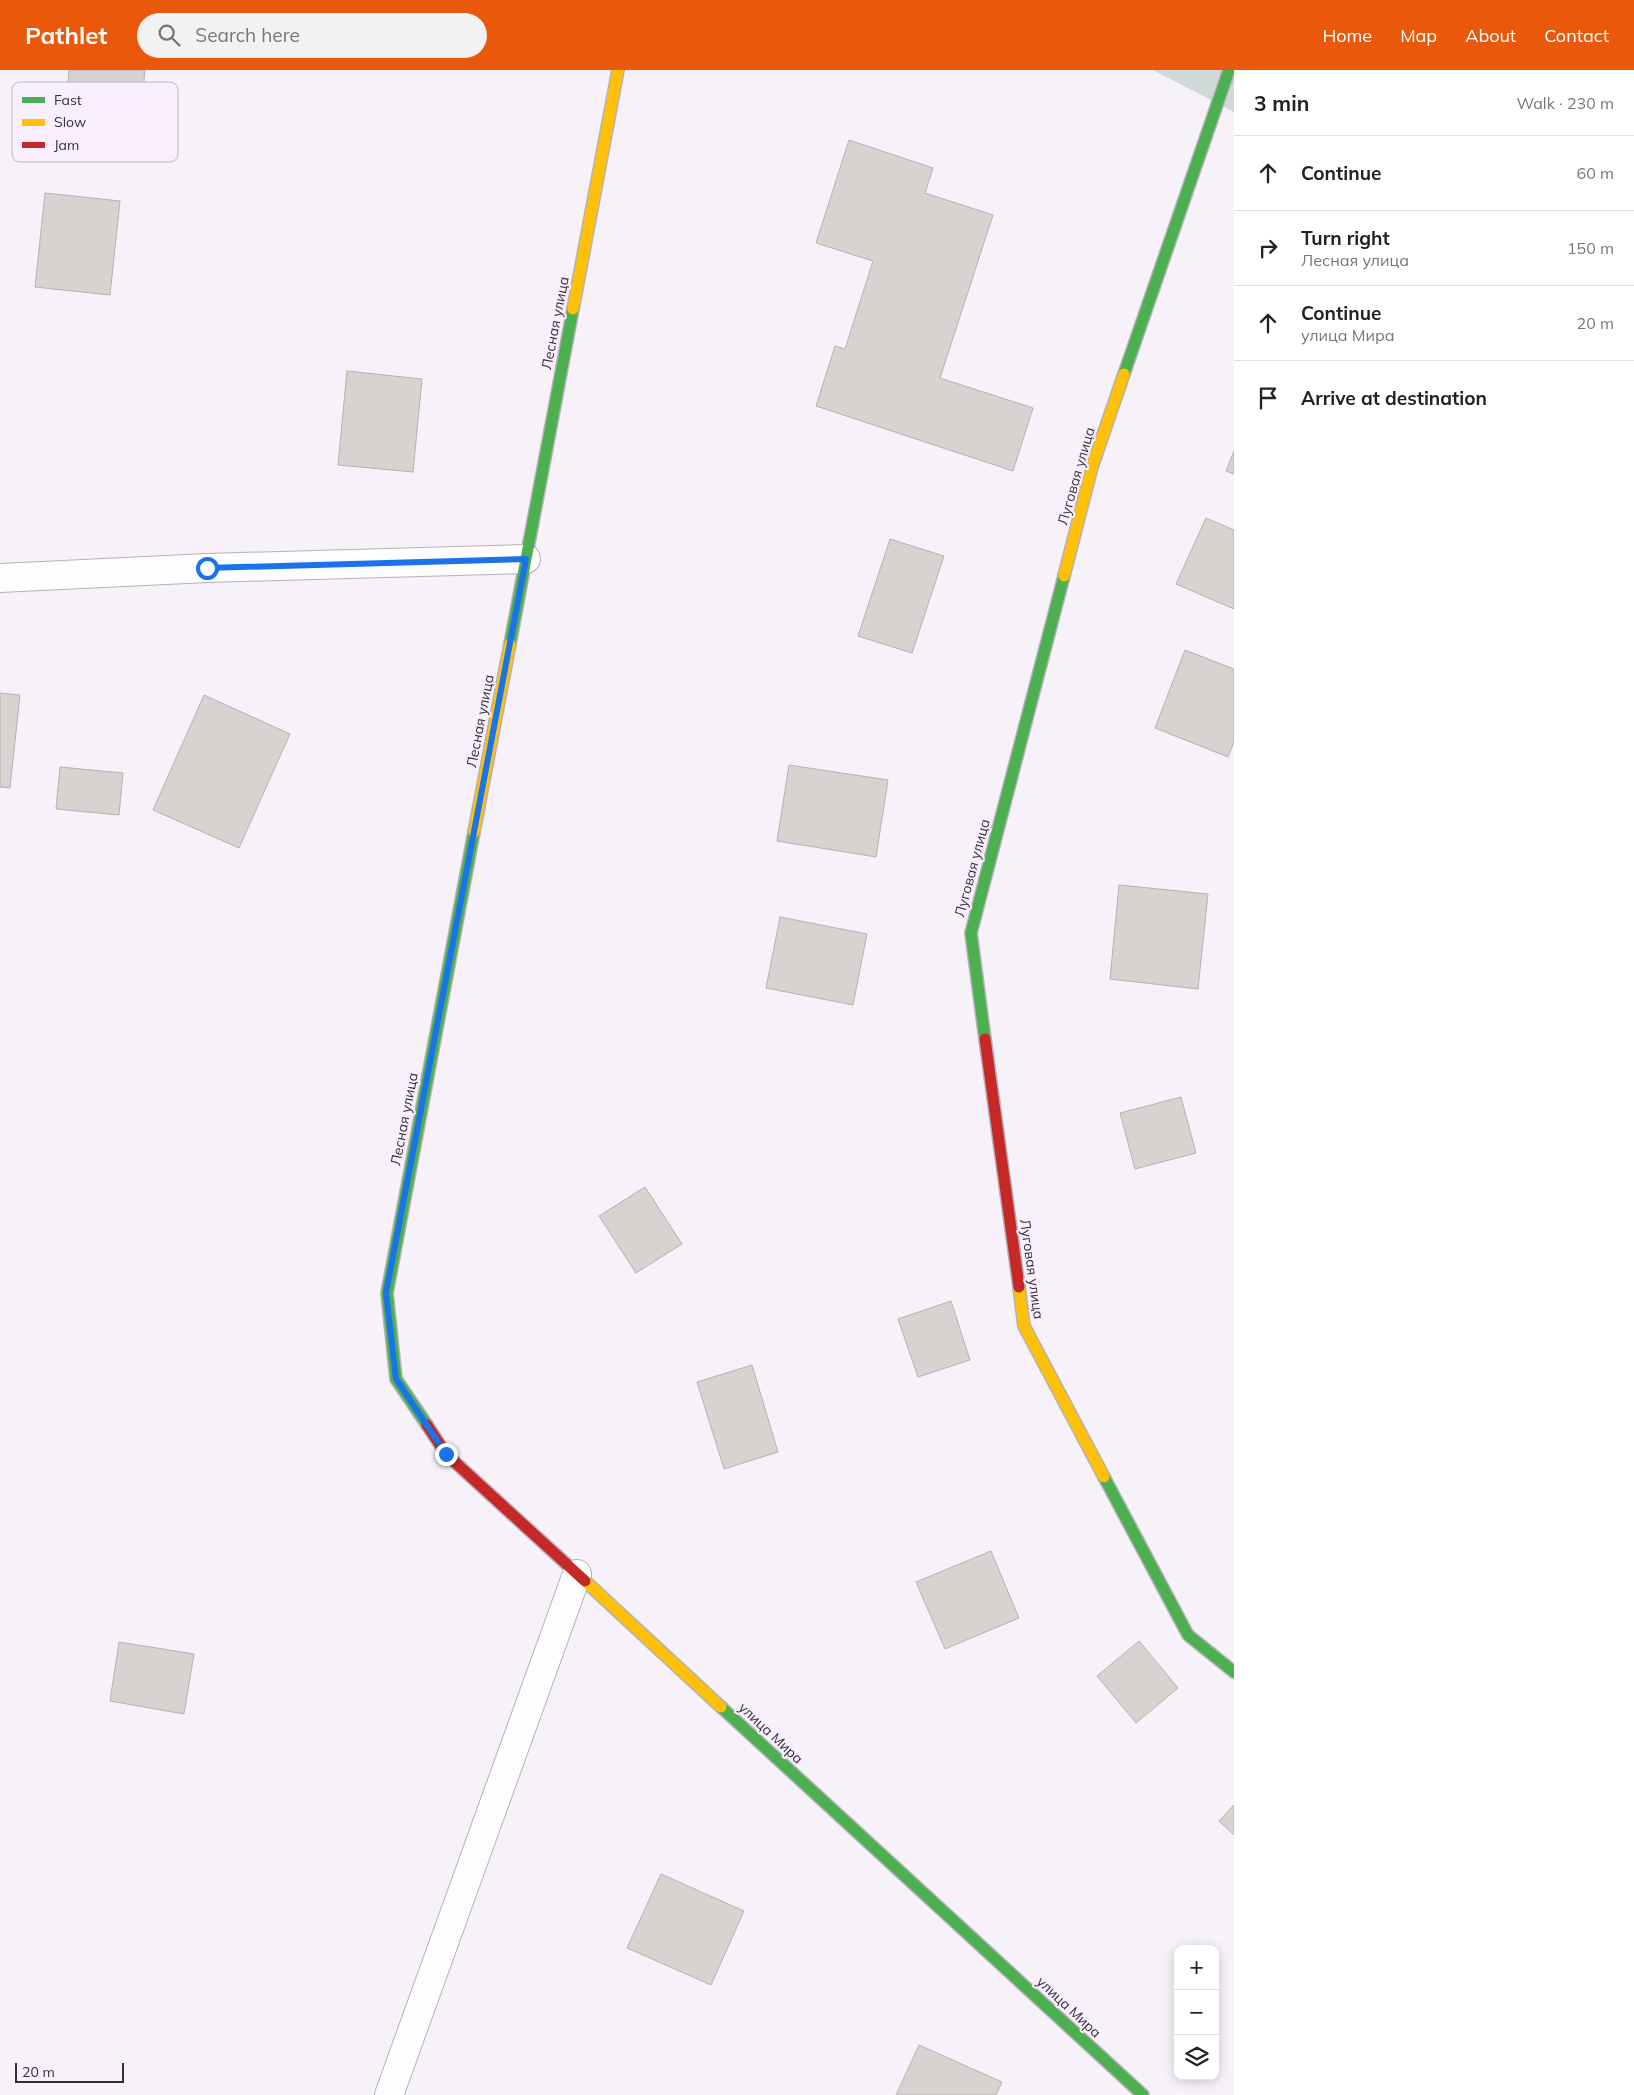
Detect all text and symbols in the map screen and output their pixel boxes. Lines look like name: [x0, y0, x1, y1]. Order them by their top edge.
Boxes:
search box: [137, 13, 487, 58]
text: Pathlet: [25, 20, 107, 50]
icon: search: [155, 21, 183, 49]
text: Search here: [195, 23, 300, 47]
text: Home: [1322, 24, 1372, 47]
text: Map: [1400, 24, 1437, 47]
text: About: [1465, 24, 1516, 47]
text: Contact: [1544, 24, 1609, 47]
legend: [12, 82, 178, 162]
text: 3 min: [1254, 90, 1309, 116]
text: Fast: [54, 91, 82, 109]
text: Walk · 230 m: [1516, 93, 1614, 113]
text: Slow: [54, 113, 86, 131]
text: Jam: [54, 136, 79, 154]
icon: ahead: [1254, 159, 1282, 187]
text: Continue: [1301, 161, 1381, 185]
text: 60 m: [1577, 163, 1614, 183]
text: Turn right: [1301, 226, 1390, 250]
icon: right: [1254, 234, 1282, 262]
text: 150 m: [1567, 238, 1614, 258]
text: Лесная улица: [1301, 250, 1409, 270]
street label: Лесная улица: [537, 275, 573, 371]
text: Continue: [1301, 301, 1381, 325]
icon: ahead: [1254, 309, 1282, 337]
text: 20 m: [1577, 313, 1614, 333]
text: улица Мира: [1301, 325, 1395, 345]
icon: arrive: [1254, 384, 1282, 412]
text: Arrive at destination: [1301, 386, 1487, 410]
street label: Луговая улица: [1053, 425, 1099, 527]
route start: [196, 557, 219, 580]
street label: Лесная улица: [462, 673, 498, 769]
street label: Луговая улица: [950, 817, 994, 919]
street label: Лесная улица: [386, 1071, 422, 1167]
street label: Луговая улица: [1016, 1218, 1048, 1320]
route end: [435, 1443, 458, 1466]
street label: улица Мира: [735, 1698, 807, 1768]
map controls: [1174, 1945, 1219, 2080]
button: +: [1174, 1945, 1219, 1990]
street label: улица Мира: [1033, 1972, 1105, 2042]
button: −: [1174, 1990, 1219, 2035]
button: layers: [1174, 2035, 1219, 2080]
scale bar: [15, 2060, 124, 2083]
text: 20 m: [22, 2063, 55, 2081]

